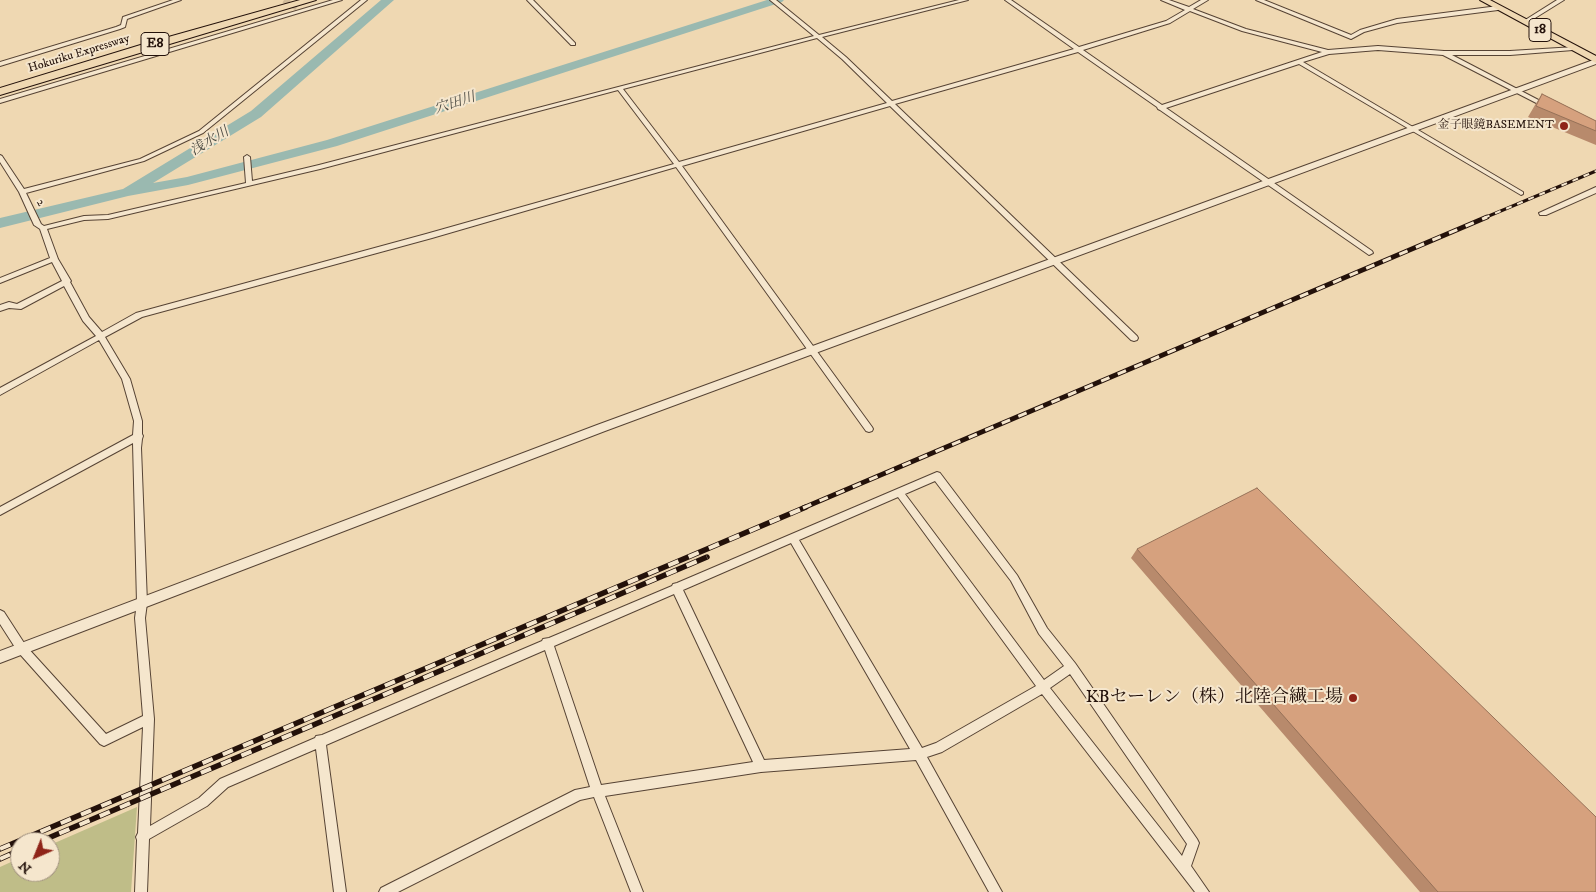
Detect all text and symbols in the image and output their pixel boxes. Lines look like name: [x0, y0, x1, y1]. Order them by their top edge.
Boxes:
road number: 18: [1529, 18, 1551, 42]
street label: Hokuriku Expressway: [27, 32, 131, 76]
road number: E8: [141, 33, 169, 56]
water label: 穴田川: [432, 90, 478, 118]
place label: 金子眼鏡BASEMENT: [1438, 119, 1554, 133]
marker: 金子眼鏡BASEMENT: [1558, 120, 1570, 132]
water label: 浅水川: [188, 124, 232, 160]
street label: 2: [32, 197, 48, 209]
place label: KBセーレン（株）北陸合繊工場: [1086, 687, 1343, 709]
marker: KBセーレン（株）北陸合繊工場: [1347, 692, 1359, 704]
north arrow: [10, 832, 60, 882]
text: N: [15, 857, 36, 878]

